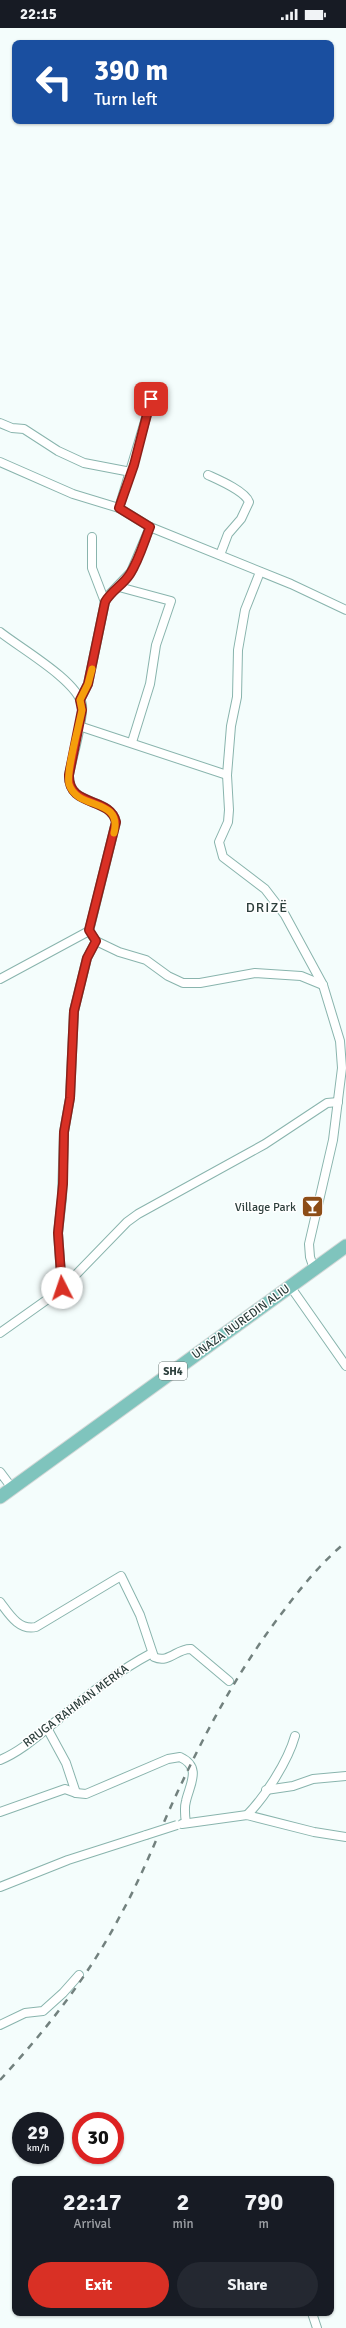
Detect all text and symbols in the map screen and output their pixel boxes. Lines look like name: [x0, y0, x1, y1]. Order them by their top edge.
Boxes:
text: 22:15: [20, 5, 57, 23]
text: 390 m: [94, 54, 168, 88]
icon: left: [28, 56, 80, 108]
text: Turn left: [94, 88, 157, 110]
pin: [134, 382, 168, 416]
icon: arrive: [140, 388, 162, 410]
district label: DRIZË: [246, 899, 288, 916]
bar icon: Village Park: [299, 1194, 325, 1220]
place label: Village Park: [235, 1200, 296, 1215]
position arrow: [41, 1267, 83, 1309]
street label: UNAZA NUREDIN ALIU: [189, 1281, 293, 1363]
road number: SH4: [159, 1362, 187, 1380]
street label: RRUGA RAHMAN MERKA: [20, 1661, 132, 1751]
speed limit sign: 30: [72, 2112, 124, 2164]
text: 29: [27, 2120, 49, 2145]
text: km/h: [27, 2142, 49, 2154]
text: 22:17: [63, 2187, 122, 2217]
text: 2: [177, 2187, 189, 2217]
text: 790: [244, 2187, 283, 2217]
text: Arrival: [74, 2216, 111, 2232]
text: min: [173, 2216, 194, 2232]
text: m: [259, 2216, 269, 2232]
button: Exit: [28, 2262, 169, 2308]
button: Share: [177, 2262, 318, 2308]

